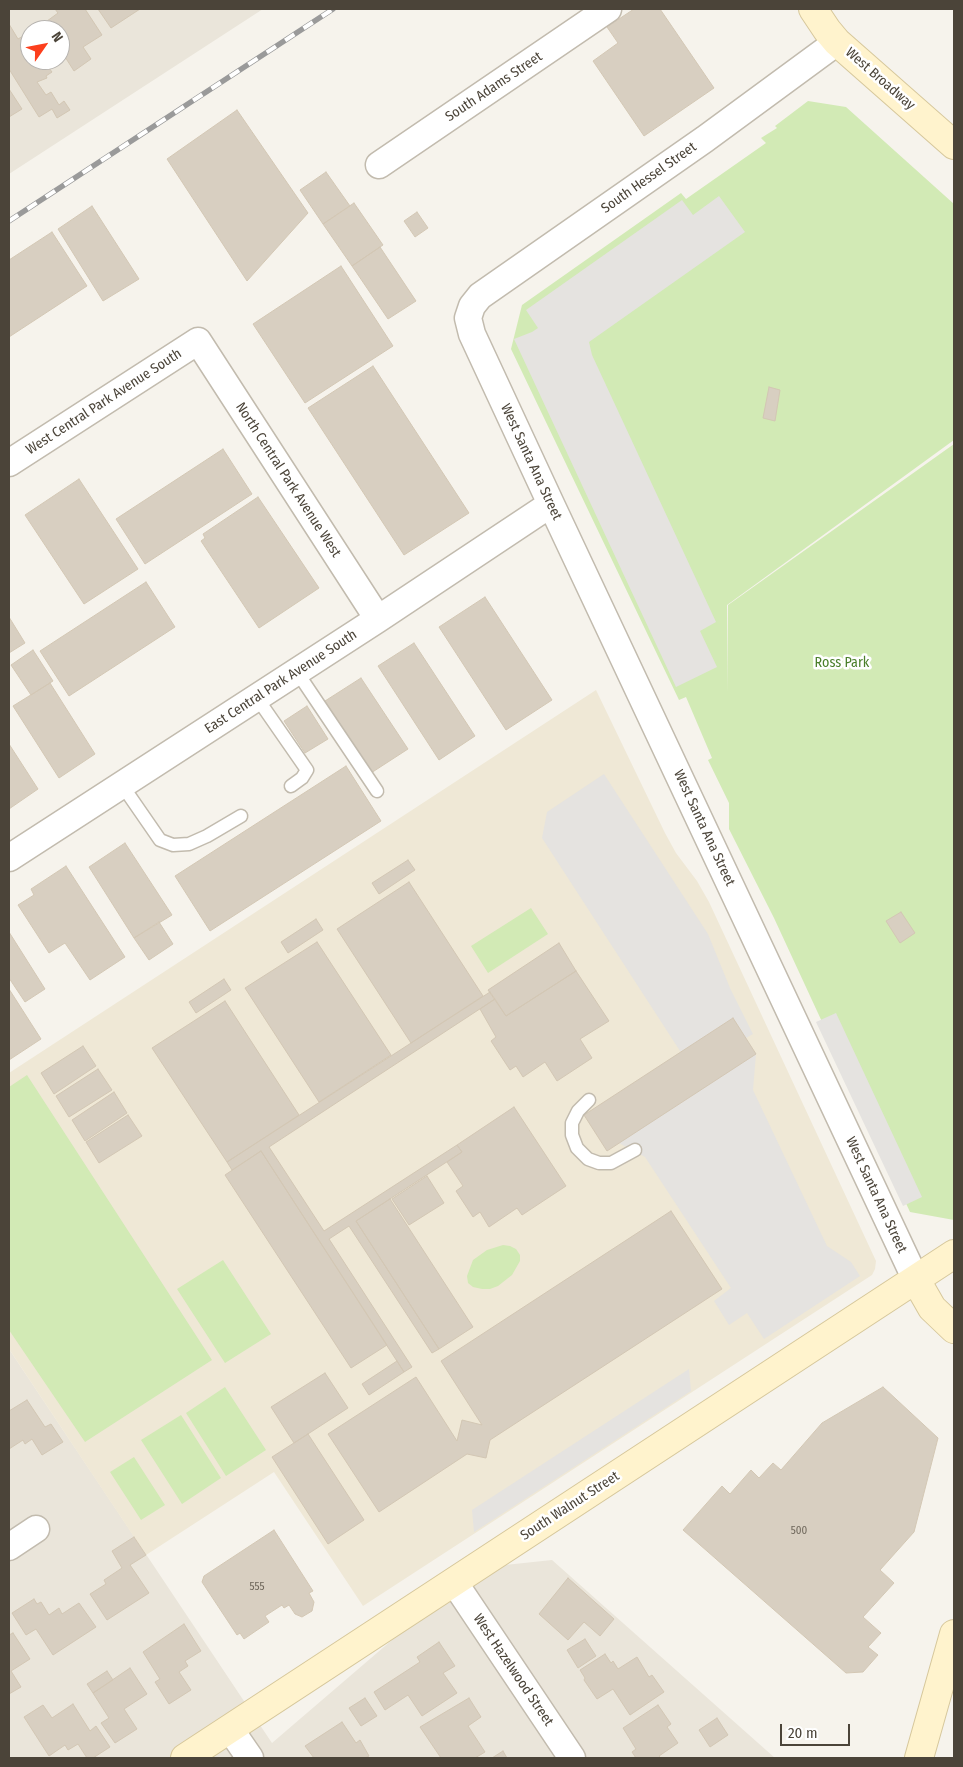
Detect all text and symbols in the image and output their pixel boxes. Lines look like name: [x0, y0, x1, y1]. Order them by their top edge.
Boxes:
north arrow: [20, 20, 70, 70]
text: N: [48, 29, 67, 45]
street label: West Broadway: [842, 44, 918, 114]
street label: South Adams Street: [442, 48, 546, 126]
street label: South Hessel Street: [598, 139, 700, 217]
street label: West Central Park Avenue South: [23, 345, 185, 459]
street label: North Central Park Avenue West: [232, 399, 344, 561]
street label: West Santa Ana Street: [497, 401, 565, 523]
street label: East Central Park Avenue South: [202, 626, 360, 738]
park label: Ross Park: [815, 655, 869, 671]
street label: West Santa Ana Street: [670, 767, 738, 889]
street label: West Santa Ana Street: [842, 1134, 910, 1256]
street label: South Walnut Street: [517, 1468, 623, 1544]
house number: 500: [791, 1524, 807, 1538]
house number: 555: [249, 1580, 265, 1594]
street label: West Hazelwood Street: [469, 1611, 557, 1729]
scale bar: [783, 1714, 853, 1746]
text: 20 m: [788, 1724, 818, 1742]

